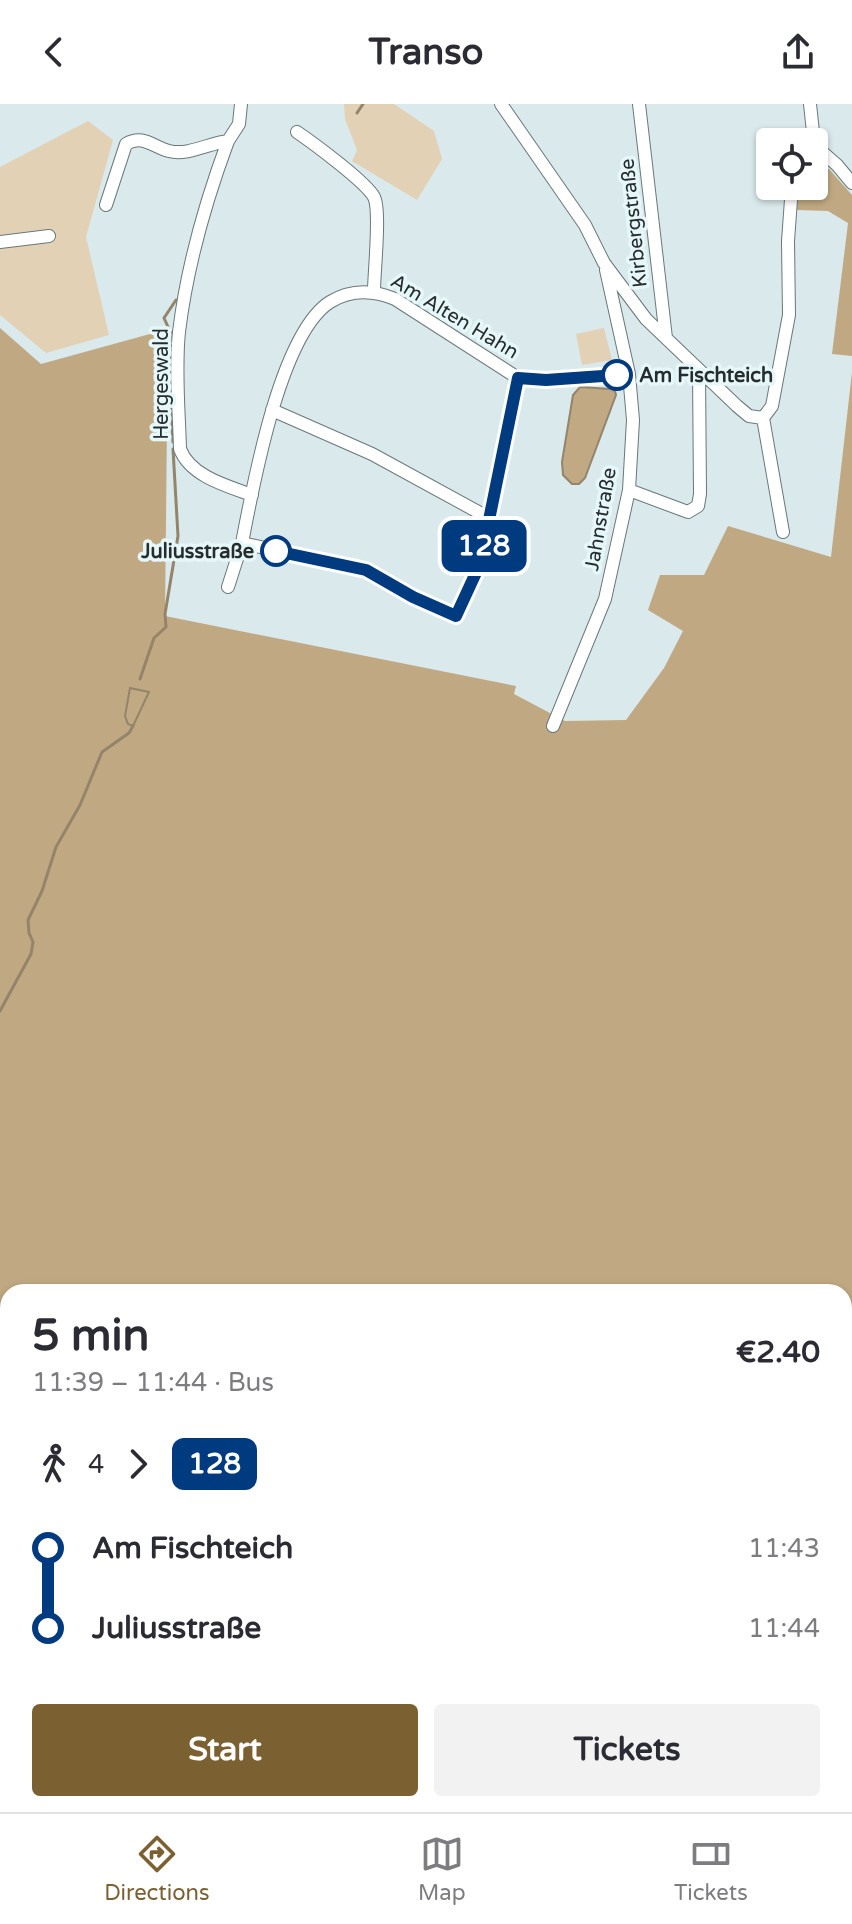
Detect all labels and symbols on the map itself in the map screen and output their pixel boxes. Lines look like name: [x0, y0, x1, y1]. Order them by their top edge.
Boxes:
street label: Kirbergstraße: [615, 157, 653, 289]
street label: Am Alten Hahn: [386, 269, 523, 364]
street label: Hergeswald: [150, 328, 174, 440]
marker: Am Fischteich: [602, 360, 632, 390]
place label: Am Fischteich: [639, 364, 773, 388]
street label: Jahnstraße: [580, 466, 622, 573]
line badge: 128: [438, 520, 530, 572]
marker: Juliusstraße: [261, 536, 291, 566]
place label: Juliusstraße: [140, 540, 254, 564]

